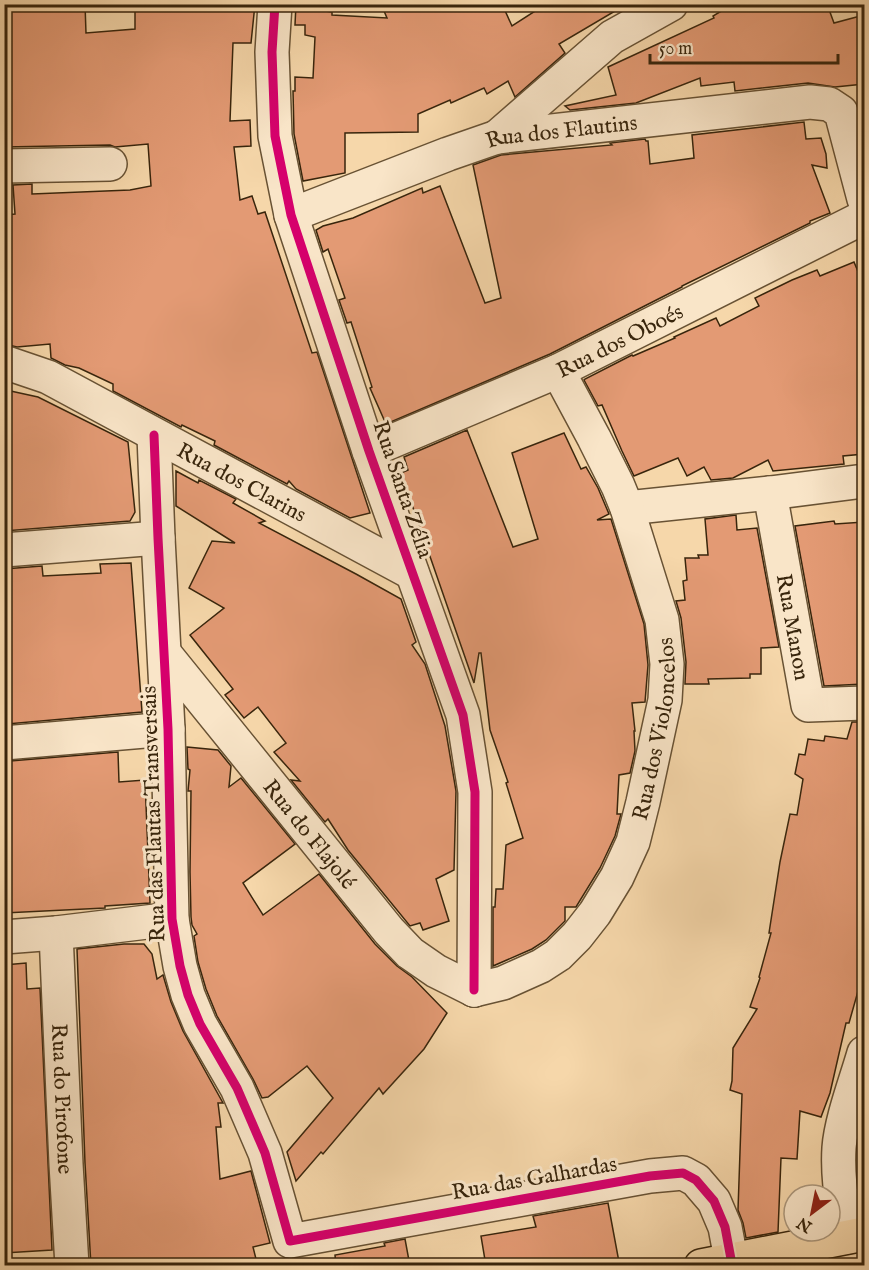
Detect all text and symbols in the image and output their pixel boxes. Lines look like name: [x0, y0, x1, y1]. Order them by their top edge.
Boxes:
scale bar: [650, 27, 838, 65]
text: 50 m: [659, 38, 692, 61]
street label: Rua dos Flautins: [482, 109, 639, 156]
street label: Rua dos Oboés: [552, 298, 688, 385]
street label: Rua Santa Zélia: [365, 417, 439, 563]
street label: Rua dos Clarins: [172, 437, 311, 530]
street label: Rua Manon: [769, 572, 815, 683]
street label: Rua dos Violoncelos: [627, 636, 683, 824]
street label: Rua das Flautas Transversais: [136, 685, 172, 943]
street label: Rua do Flajolé: [256, 774, 362, 896]
street label: Rua do Pirofone: [44, 1023, 79, 1175]
street label: Rua das Galhardas: [449, 1151, 619, 1207]
north arrow: [782, 1183, 842, 1243]
text: N: [794, 1212, 817, 1237]

